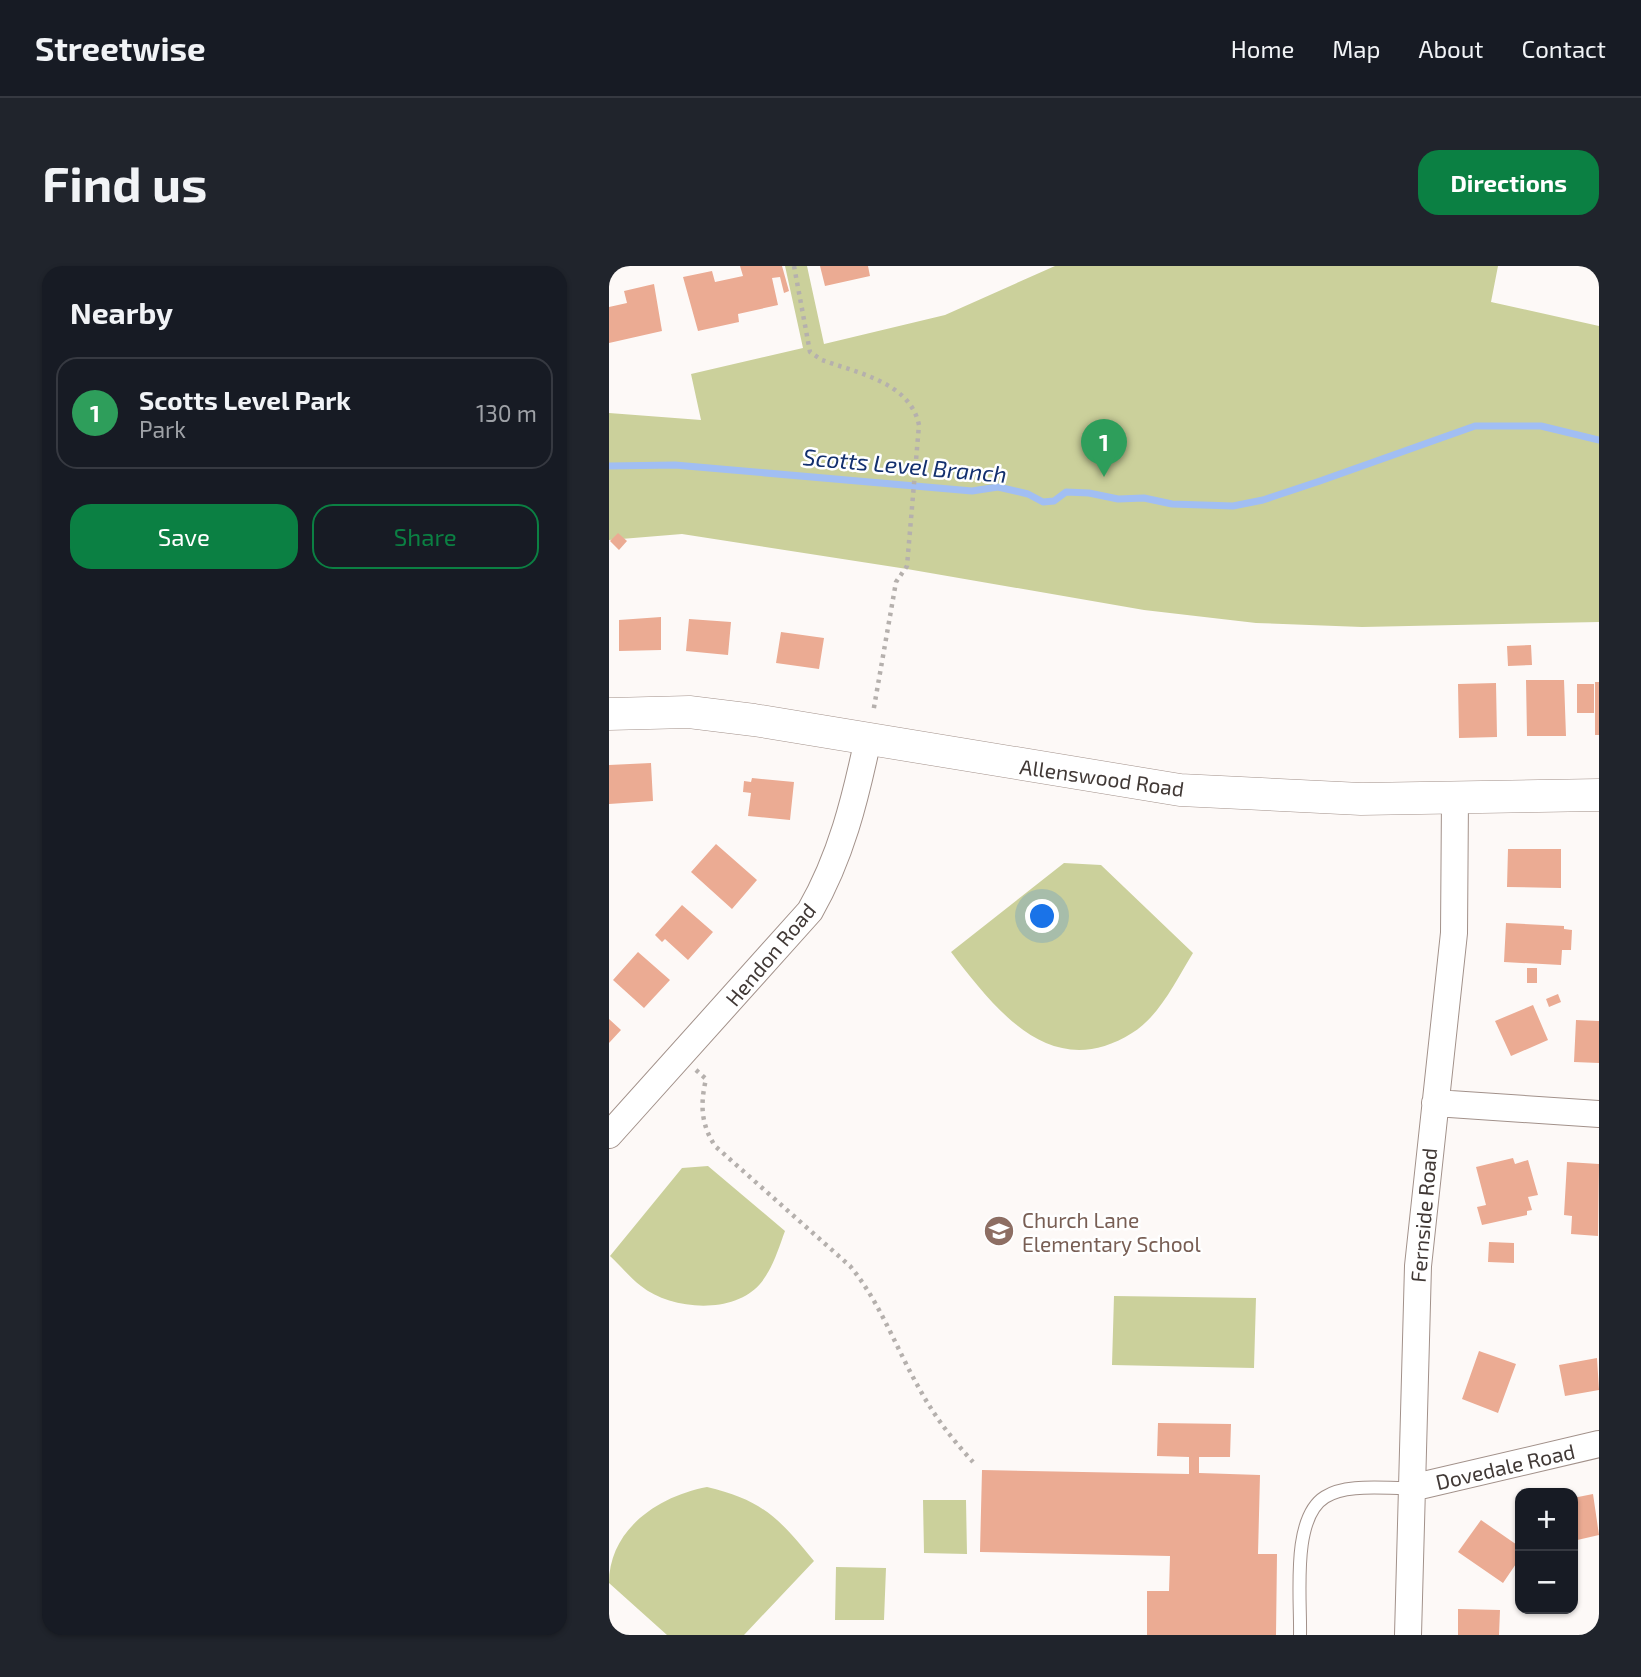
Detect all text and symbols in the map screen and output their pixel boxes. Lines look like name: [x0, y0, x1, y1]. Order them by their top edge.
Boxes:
text: Streetwise: [35, 28, 206, 68]
text: Home: [1231, 34, 1294, 63]
text: Map: [1332, 34, 1380, 63]
text: About: [1418, 34, 1484, 63]
text: Contact: [1522, 34, 1606, 63]
button: Directions: [1418, 150, 1599, 215]
text: Find us: [42, 153, 207, 212]
text: Nearby: [70, 294, 173, 330]
text: Scotts Level Park: [139, 384, 351, 415]
text: 1: [90, 399, 100, 427]
text: 130 m: [476, 399, 537, 427]
text: Park: [139, 415, 186, 443]
pin: 1: [1081, 419, 1127, 477]
water label: Scotts Level Branch: [802, 442, 1008, 488]
button: Save: [70, 504, 298, 569]
button: Share: [312, 504, 539, 569]
street label: Allenswood Road: [1018, 753, 1186, 801]
street label: Hendon Road: [720, 897, 820, 1011]
your location: [1025, 899, 1059, 933]
street label: Fernside Road: [1405, 1147, 1441, 1283]
place label: Church Lane Elementary School: [1022, 1207, 1202, 1256]
school or university icon: Church Lane Elementary School: [982, 1214, 1016, 1248]
street label: Dovedale Road: [1433, 1438, 1577, 1494]
map controls: [1515, 1488, 1578, 1614]
button: +: [1515, 1488, 1578, 1551]
button: −: [1515, 1551, 1578, 1614]

